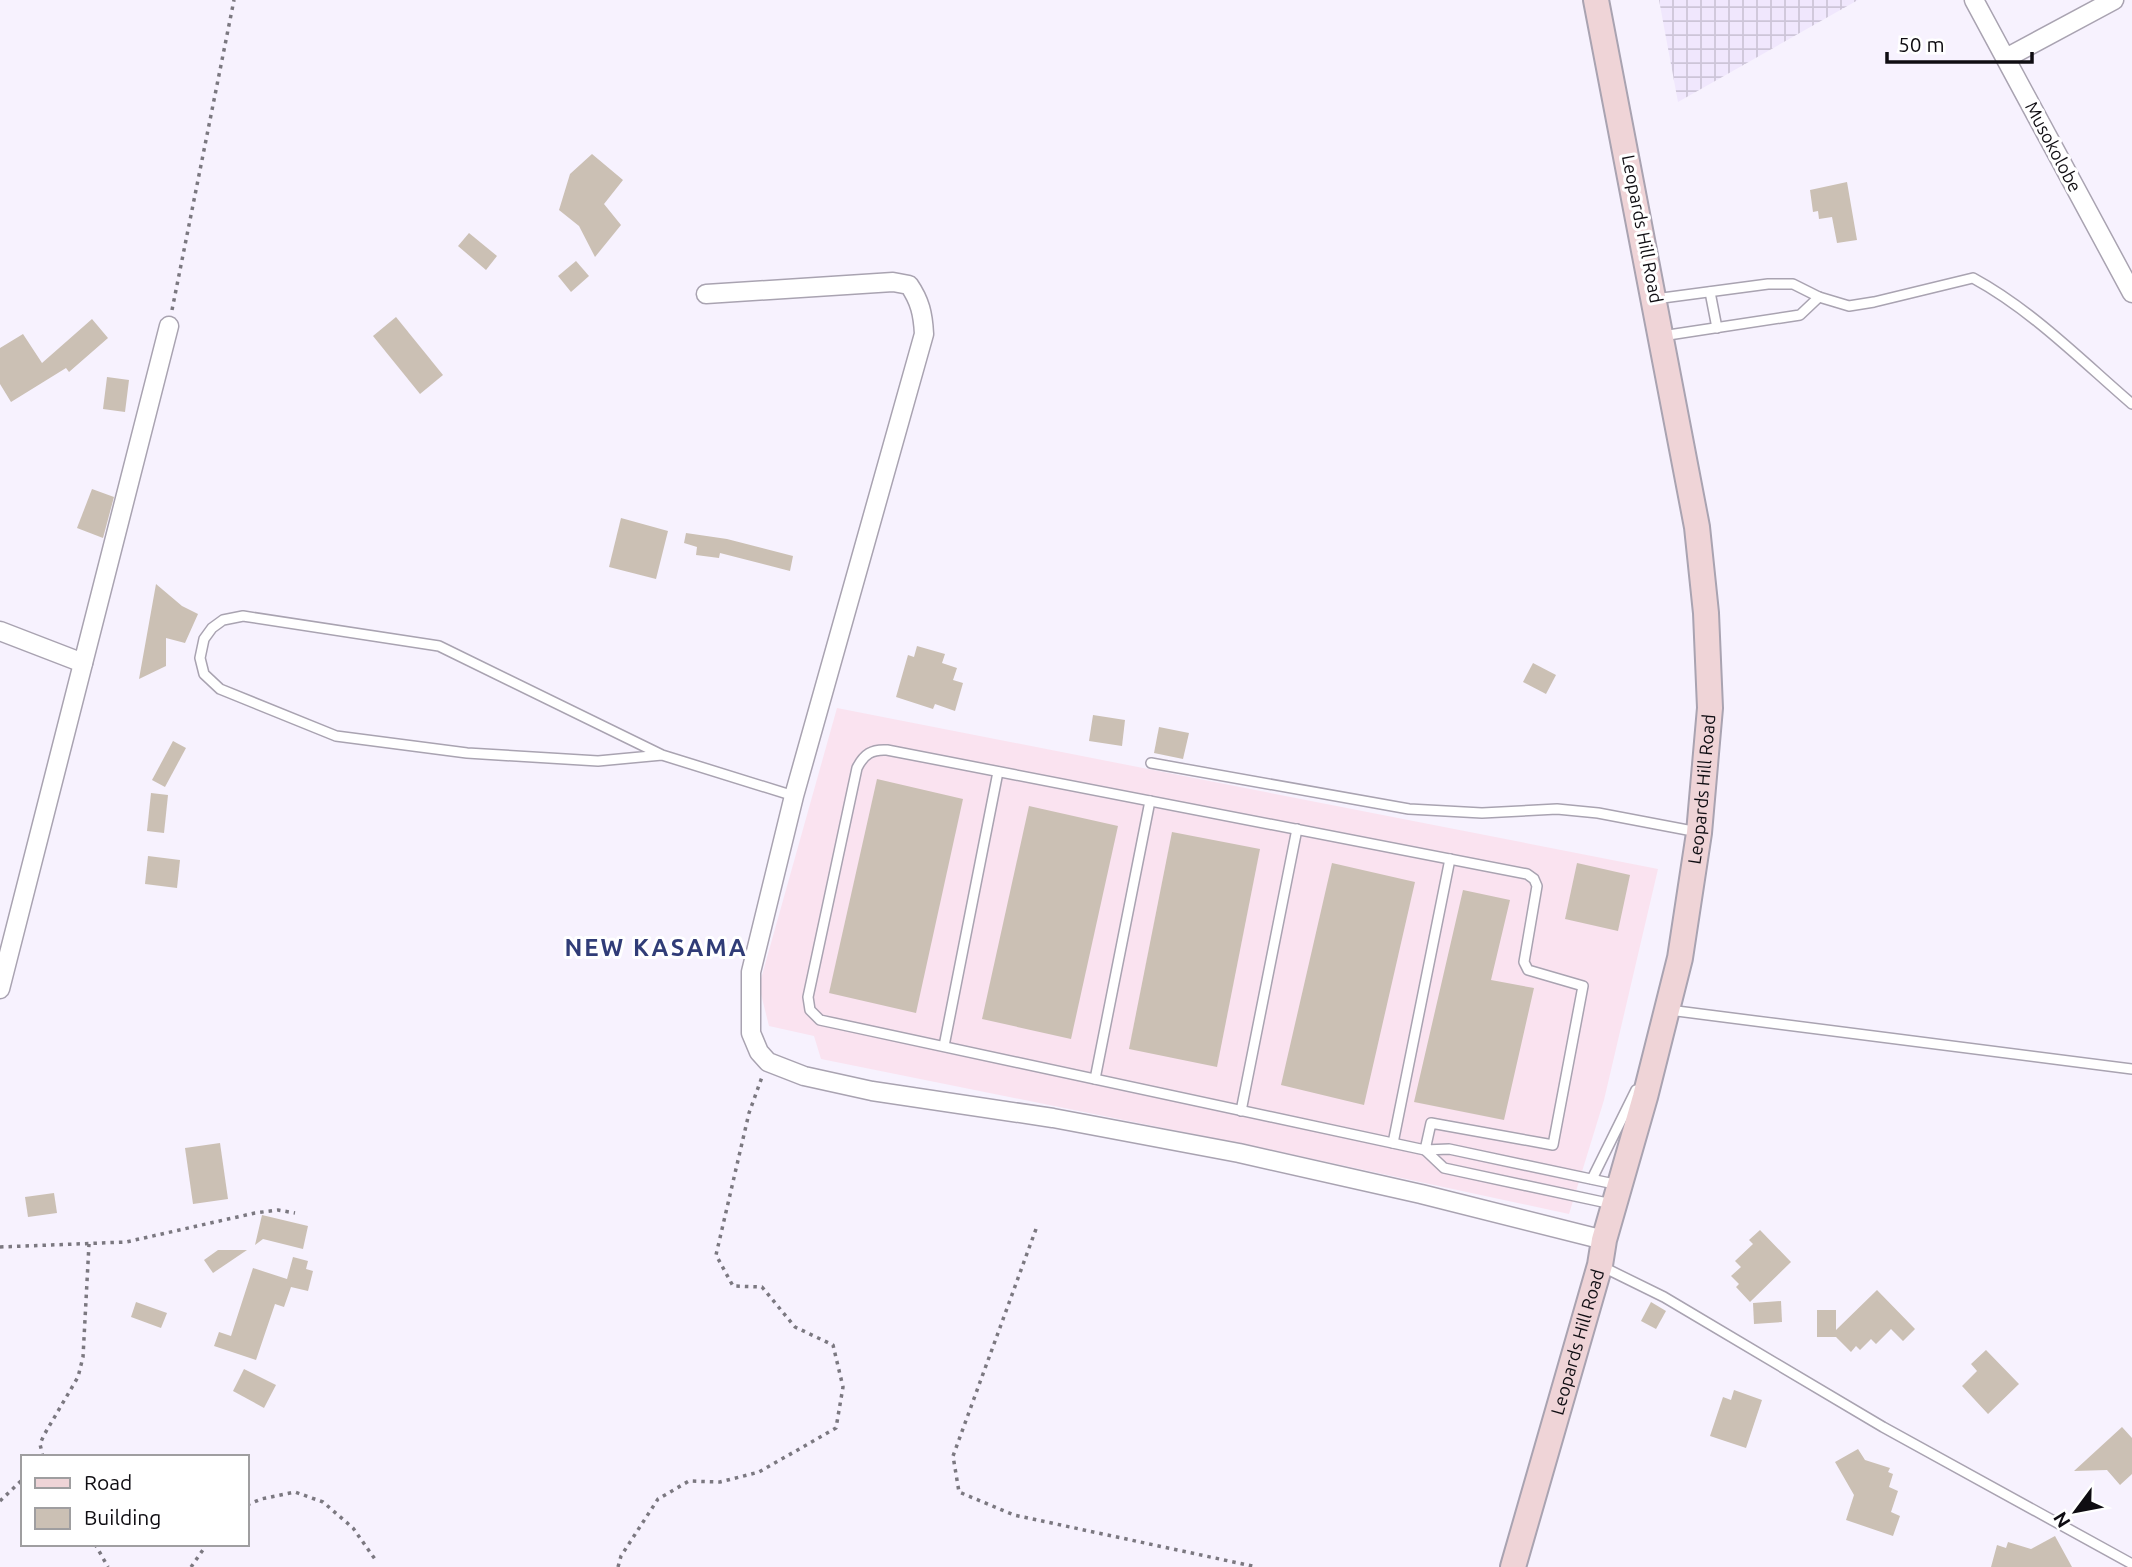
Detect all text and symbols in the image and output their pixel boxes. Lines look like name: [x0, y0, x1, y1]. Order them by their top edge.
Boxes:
scale bar: [1887, 21, 2032, 65]
text: 50 m: [1898, 32, 1945, 56]
street label: Musokolobe: [2022, 98, 2086, 195]
street label: Leopards Hill Road: [1619, 153, 1667, 305]
street label: Leopards Hill Road: [1683, 713, 1718, 865]
district label: NEW KASAMA: [564, 934, 748, 961]
street label: Leopards Hill Road: [1546, 1267, 1607, 1417]
legend: [21, 1455, 248, 1546]
text: Road: [84, 1470, 132, 1494]
north arrow: [2041, 1476, 2111, 1546]
text: Building: [84, 1505, 161, 1529]
text: N: [2048, 1508, 2075, 1532]

